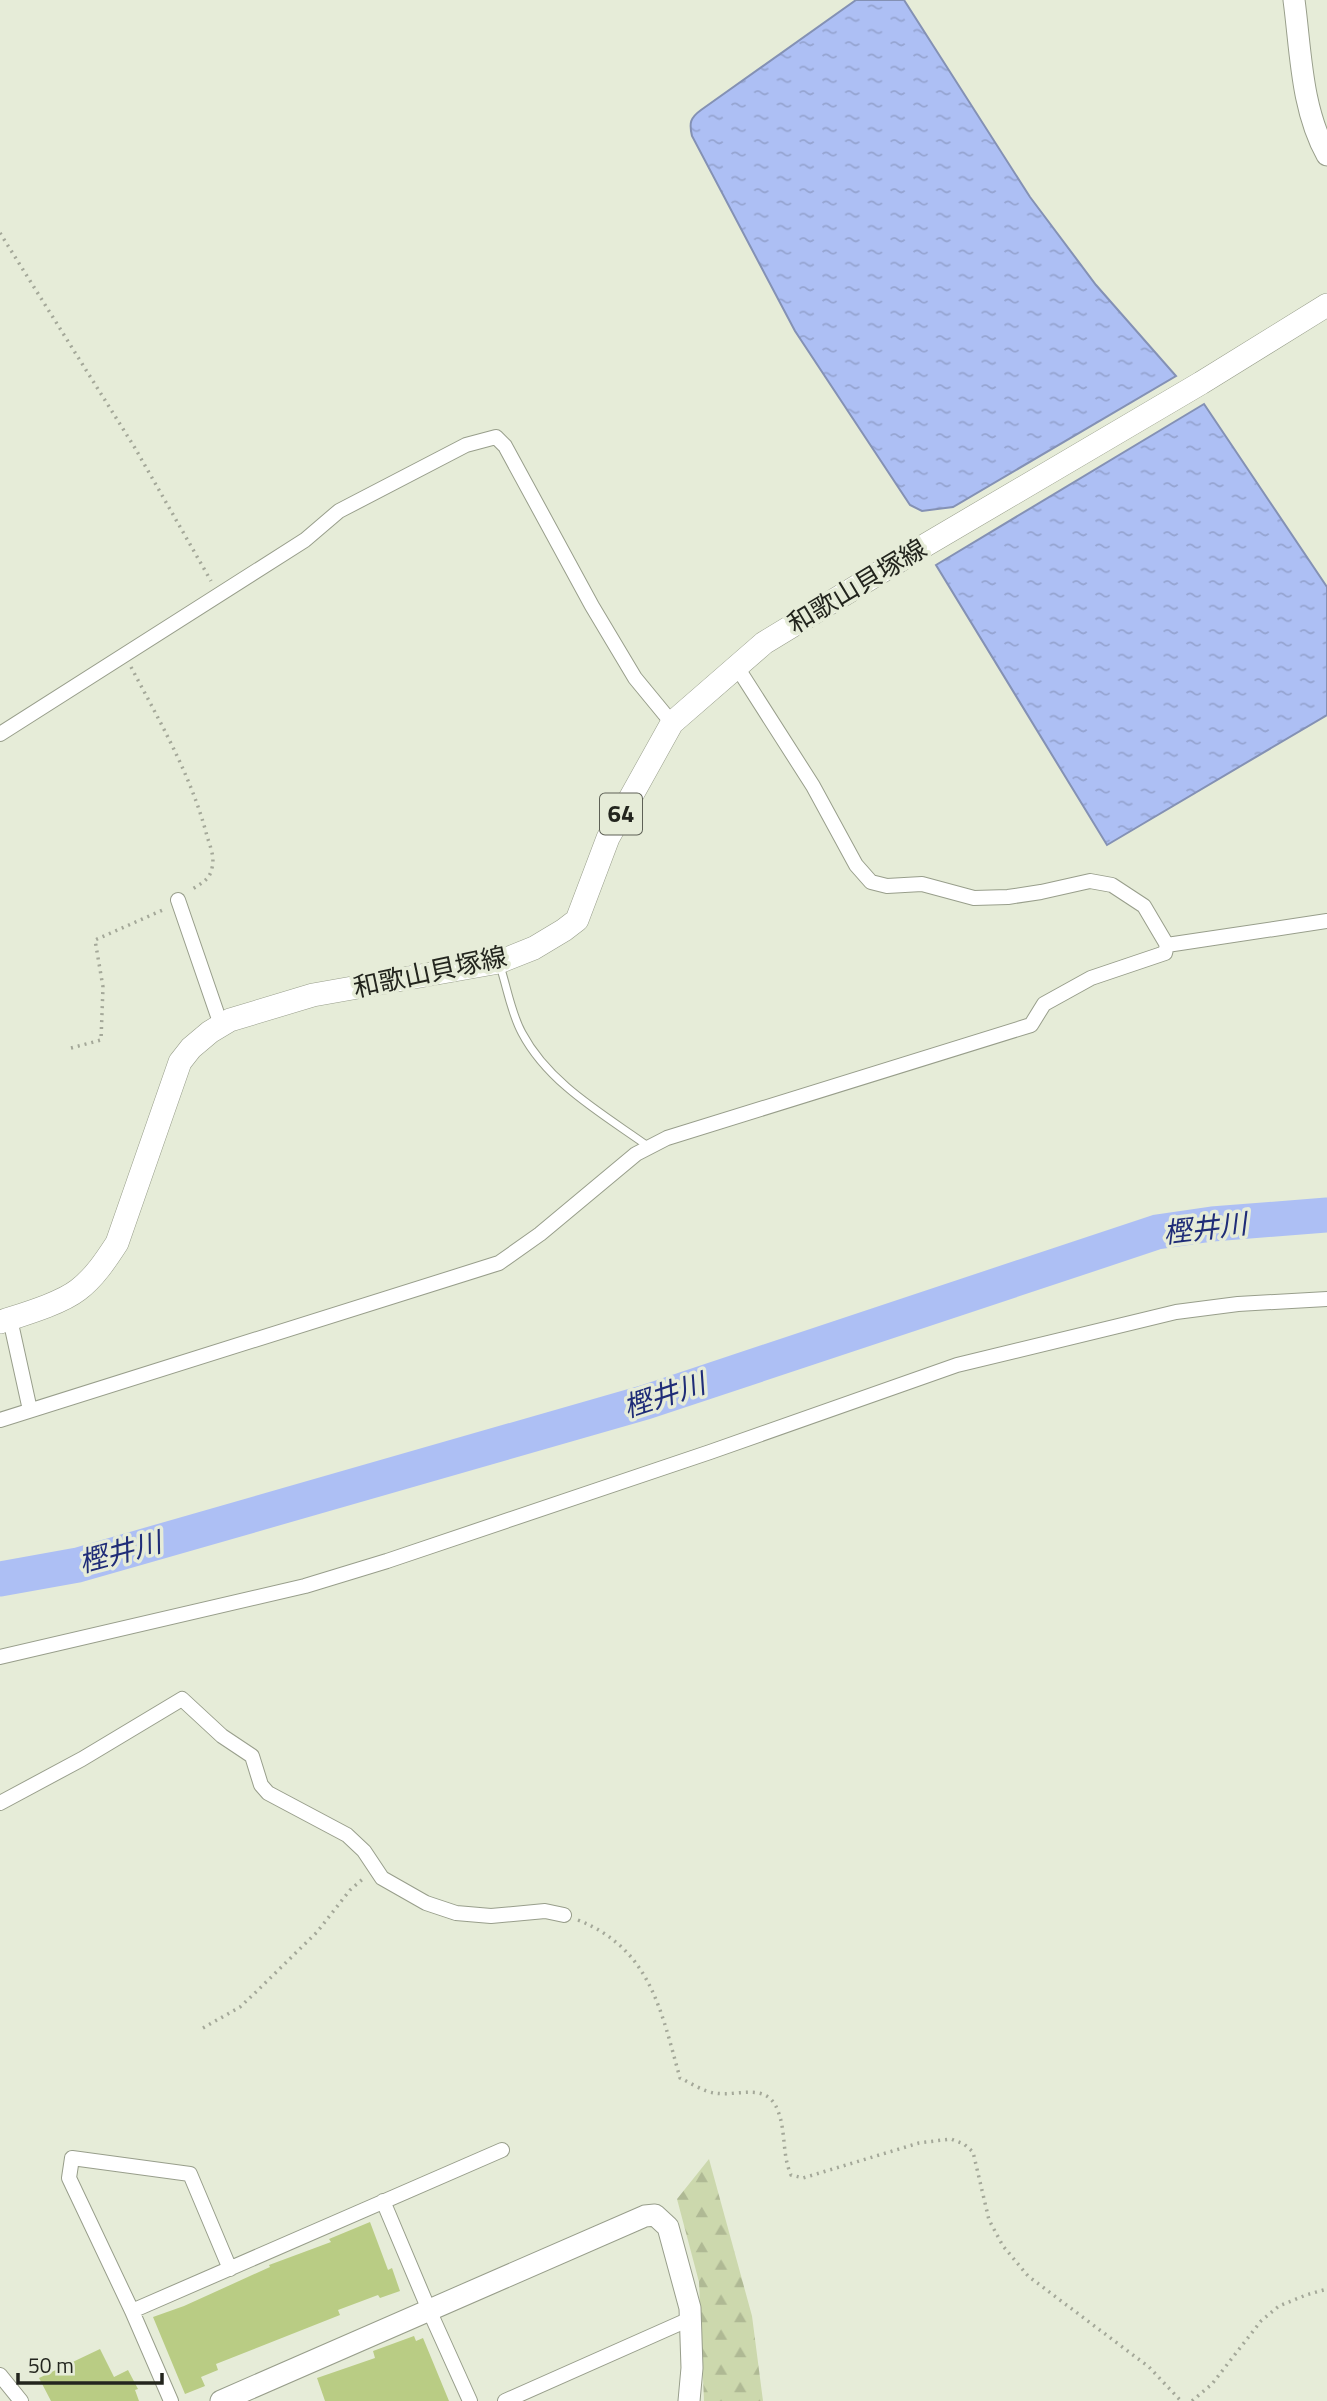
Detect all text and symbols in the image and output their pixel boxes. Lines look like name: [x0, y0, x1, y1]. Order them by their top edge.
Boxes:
street label: 和歌山貝塚線: [780, 529, 934, 642]
road number: 64: [600, 794, 642, 834]
street label: 和歌山貝塚線: [350, 936, 510, 1007]
water label: 樫井川: [1161, 1201, 1252, 1254]
water label: 樫井川: [617, 1360, 713, 1428]
water label: 樫井川: [74, 1519, 169, 1583]
scale bar: [18, 2342, 161, 2386]
text: 50 m: [28, 2349, 74, 2381]

